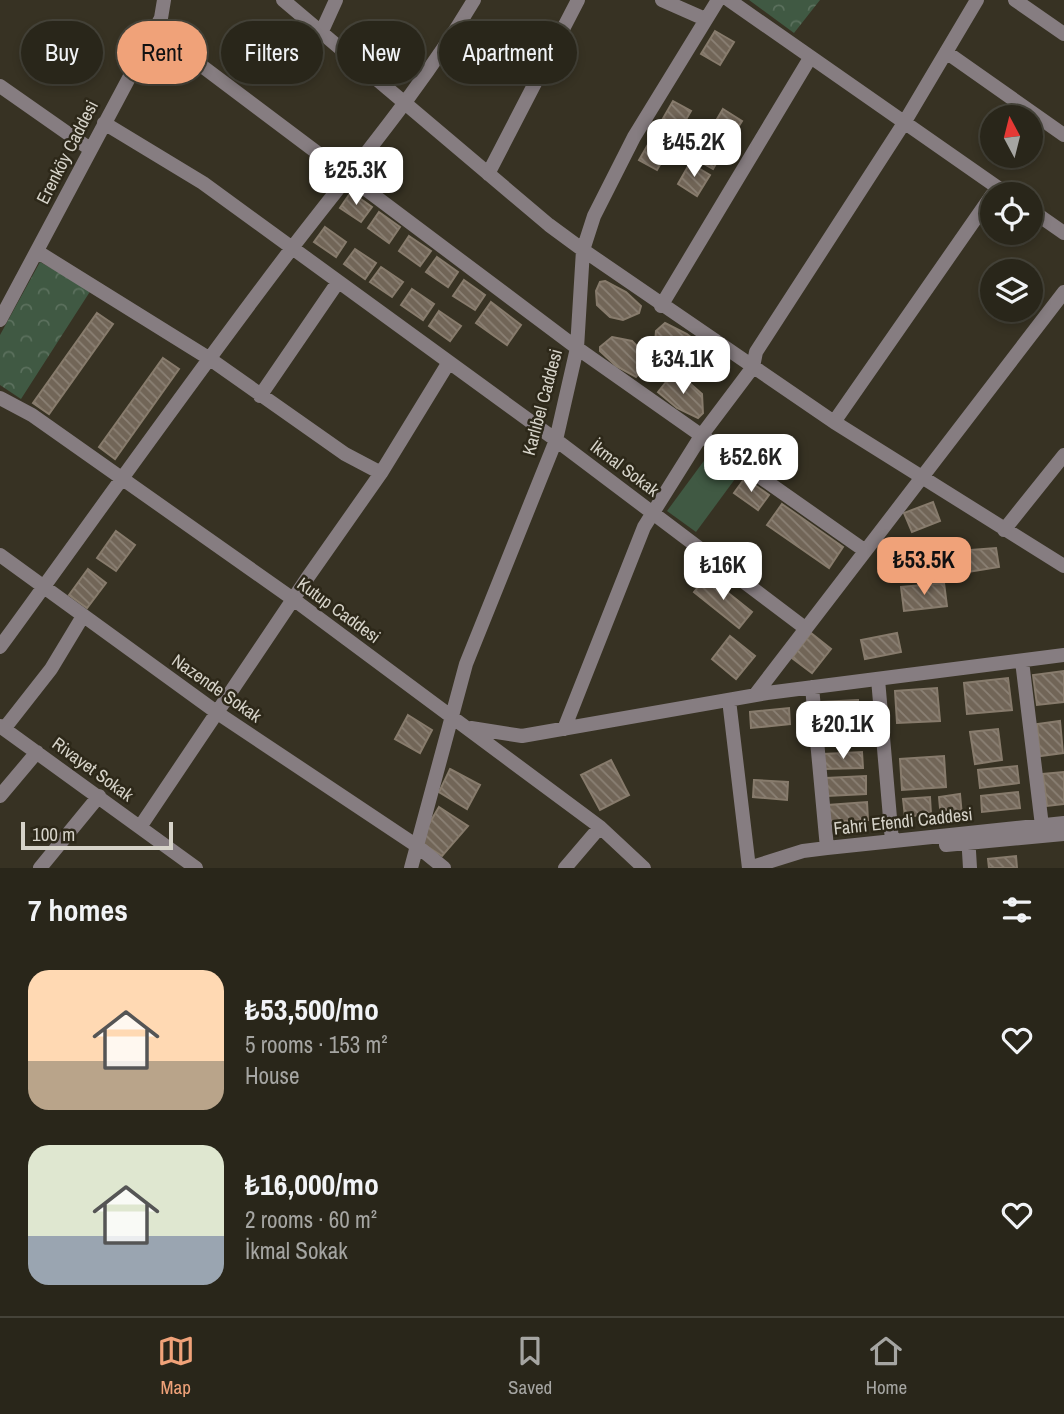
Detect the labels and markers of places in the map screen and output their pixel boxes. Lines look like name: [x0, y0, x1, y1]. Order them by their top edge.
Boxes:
pin: ₺45.2K: [637, 120, 751, 179]
pin: ₺25.3K: [299, 148, 413, 207]
pin: ₺34.1K: [626, 336, 740, 396]
pin: ₺52.6K: [694, 434, 808, 494]
pin: ₺53.5K: [867, 538, 981, 597]
pin: ₺16K: [682, 542, 764, 602]
pin: ₺20.1K: [786, 702, 900, 761]

